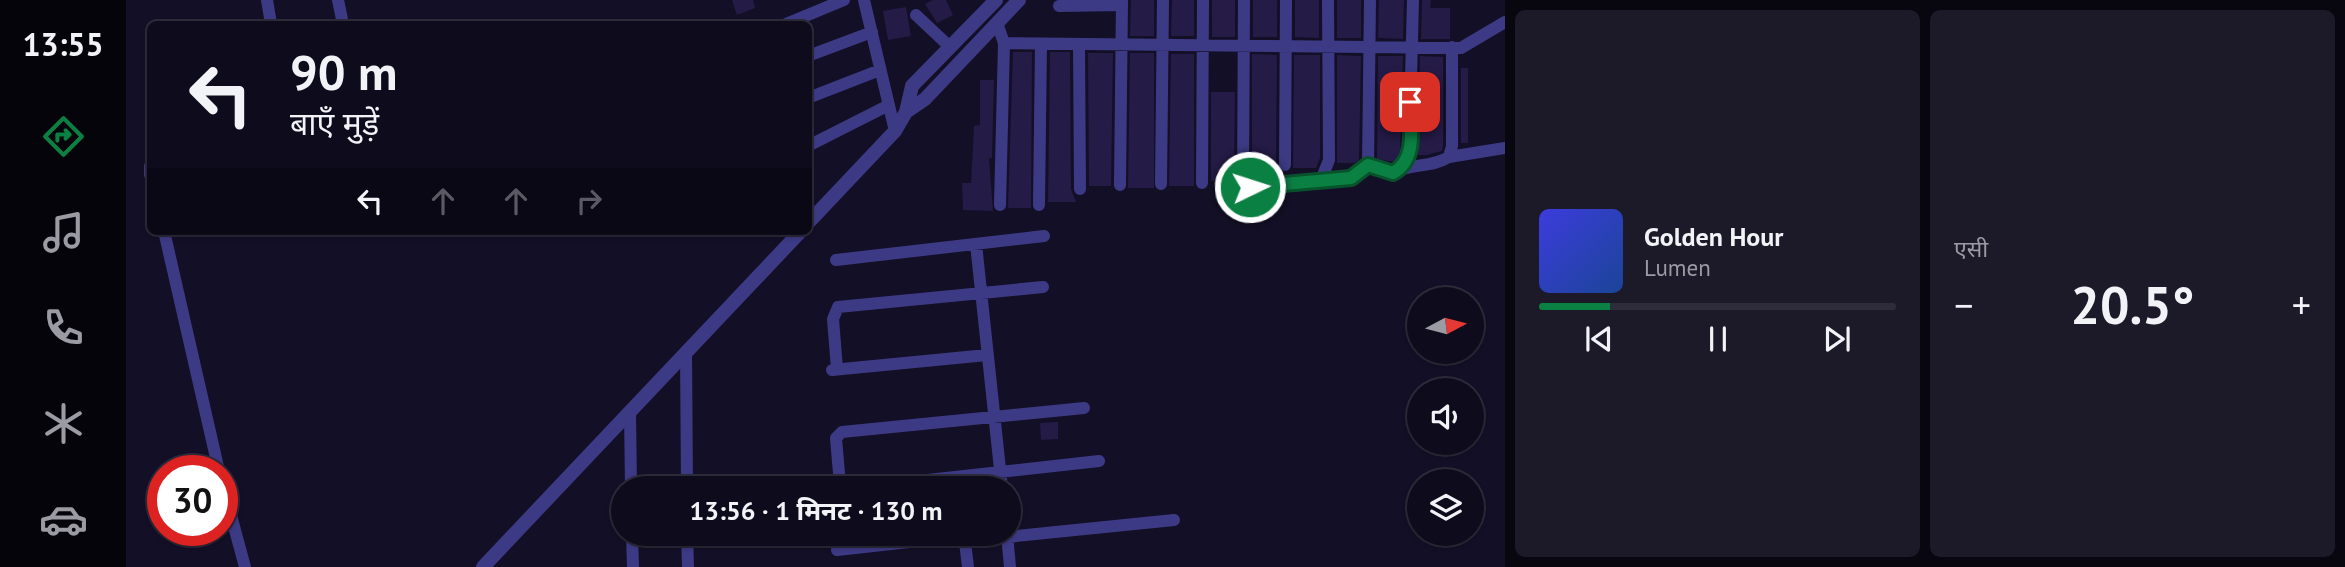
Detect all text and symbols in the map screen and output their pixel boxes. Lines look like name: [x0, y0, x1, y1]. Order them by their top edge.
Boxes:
text: 13:55: [22, 23, 104, 65]
text: 90 m: [290, 40, 397, 104]
icon: left: [175, 49, 266, 140]
pin: [1380, 72, 1440, 132]
icon: arrive: [1391, 83, 1429, 121]
text: बाएँ मुड़ें: [290, 102, 379, 144]
icon: directions: [39, 112, 88, 161]
position arrow: [1213, 150, 1287, 224]
icon: left: [351, 182, 389, 220]
icon: ahead: [424, 182, 462, 220]
icon: ahead: [497, 182, 535, 220]
icon: right: [570, 182, 608, 220]
icon: music: [39, 208, 88, 257]
text: Golden Hour: [1644, 220, 1783, 253]
text: एसी: [1954, 234, 1988, 263]
text: Lumen: [1644, 253, 1711, 282]
text: 20.5°: [2071, 271, 2194, 338]
text: −: [1954, 280, 1973, 329]
text: +: [2292, 280, 2311, 329]
north arrow: [1407, 287, 1484, 364]
map controls: [1407, 287, 1484, 546]
icon: phone: [39, 303, 88, 352]
icon: previous: [1580, 320, 1618, 358]
icon: pause: [1699, 320, 1737, 358]
icon: next: [1818, 320, 1856, 358]
button: sound: [1407, 378, 1484, 455]
icon: climate: [39, 399, 88, 448]
speed limit sign: 30: [147, 455, 238, 546]
button: layers: [1407, 469, 1484, 546]
text: 13:56 · 1 मिनट · 130 m: [689, 494, 943, 527]
icon: car: [39, 495, 88, 544]

